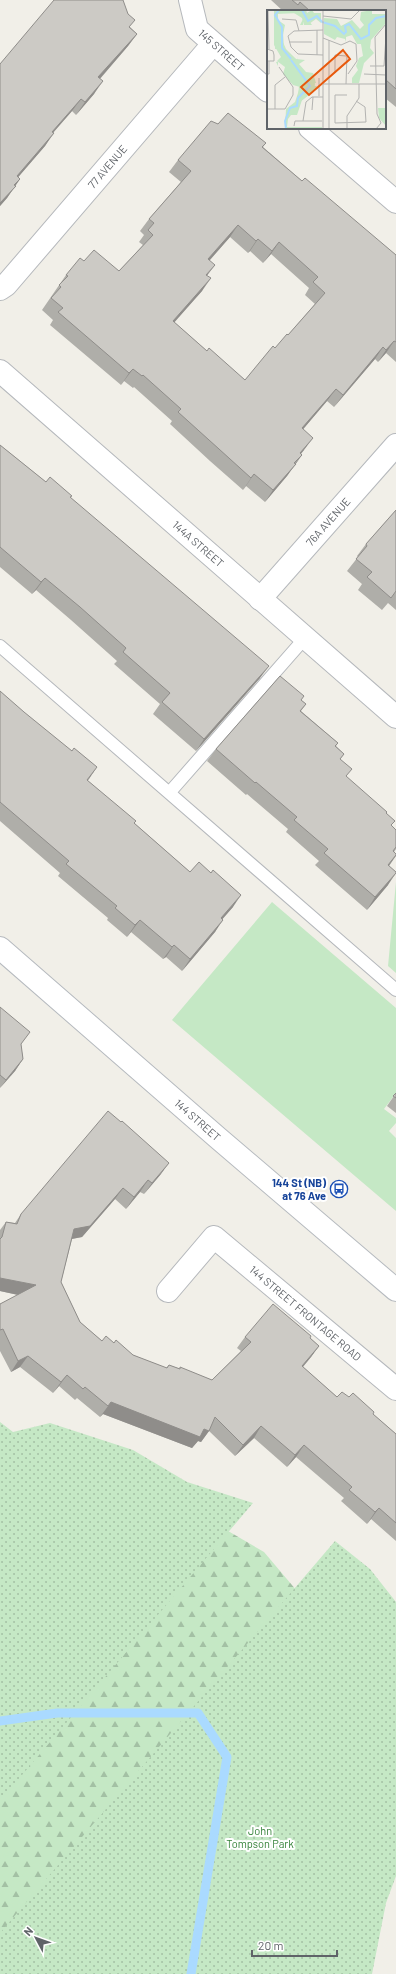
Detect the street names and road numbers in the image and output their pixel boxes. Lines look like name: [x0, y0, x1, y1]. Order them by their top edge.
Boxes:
street label: 145 STREET: [196, 26, 247, 73]
street label: 77 AVENUE: [85, 142, 130, 191]
street label: 76A AVENUE: [303, 494, 353, 548]
street label: 144A STREET: [170, 518, 227, 570]
street label: 144 STREET: [172, 1096, 224, 1143]
street label: 144 STREET FRONTAGE ROAD: [247, 1263, 364, 1363]

